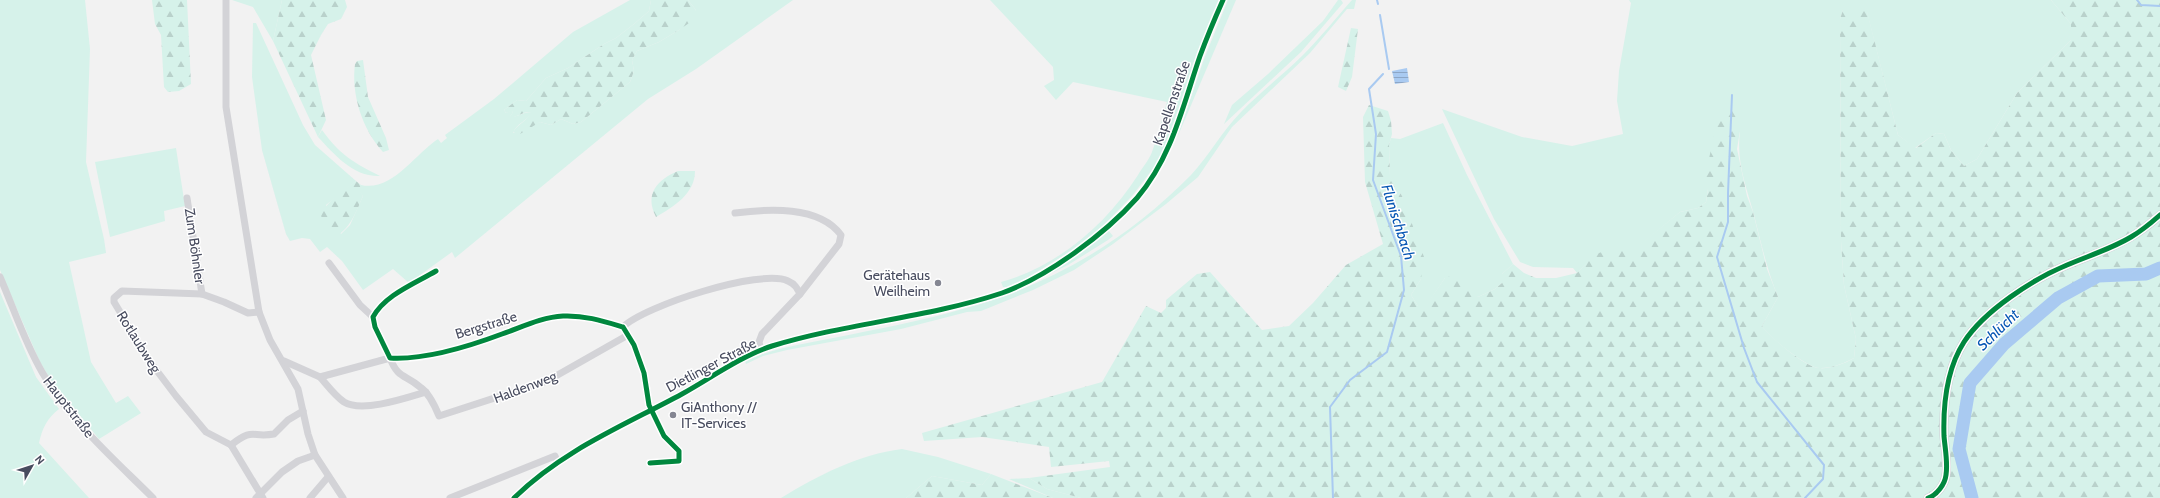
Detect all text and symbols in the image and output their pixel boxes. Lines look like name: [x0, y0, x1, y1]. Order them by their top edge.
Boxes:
street label: Kapellenstraße: [1148, 59, 1194, 147]
water label: Flunischbach: [1377, 182, 1419, 262]
street label: Zum Böhnler: [181, 207, 209, 286]
place label: Gerätehaus Weilheim: [863, 266, 930, 300]
marker: Gerätehaus Weilheim: [933, 278, 943, 288]
water label: Schlücht: [1973, 305, 2023, 354]
street label: Bergstraße: [453, 307, 519, 343]
street label: Rotlaubweg: [113, 308, 166, 377]
street label: Dietlinger Straße: [663, 334, 759, 396]
street label: Haldenweg: [491, 366, 560, 407]
street label: Hauptstraße: [39, 373, 99, 441]
place label: GiAnthony // IT-Services: [681, 398, 757, 432]
marker: GiAnthony // IT-Services: [668, 410, 678, 420]
north arrow: [12, 446, 52, 486]
text: N: [32, 452, 48, 467]

